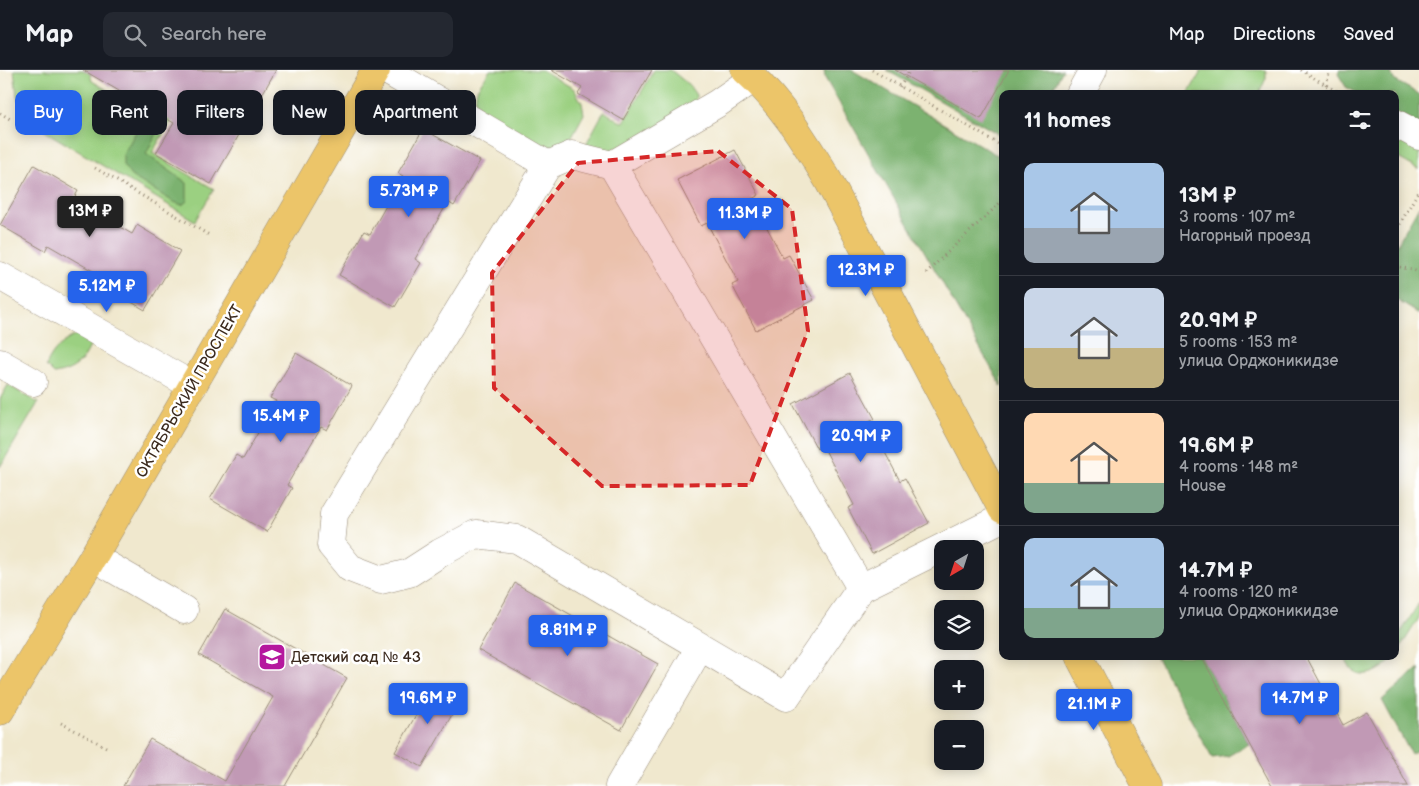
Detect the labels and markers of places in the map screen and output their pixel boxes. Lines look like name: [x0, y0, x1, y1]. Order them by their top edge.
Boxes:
pin: 5.73M ₽: [363, 176, 455, 218]
pin: 13M ₽: [55, 196, 125, 238]
pin: 11.3M ₽: [699, 198, 791, 240]
pin: 12.3M ₽: [820, 254, 912, 297]
pin: 5.12M ₽: [61, 270, 153, 313]
pin: 15.4M ₽: [235, 400, 327, 443]
pin: 20.9M ₽: [815, 420, 907, 463]
pin: 8.81M ₽: [522, 614, 614, 657]
school or university icon: Детский сад № 43: [257, 642, 287, 672]
place label: Детский сад № 43: [291, 648, 421, 667]
pin: 19.6M ₽: [382, 682, 474, 725]
pin: 14.7M ₽: [1254, 682, 1346, 725]
pin: 21.1M ₽: [1048, 688, 1140, 731]

